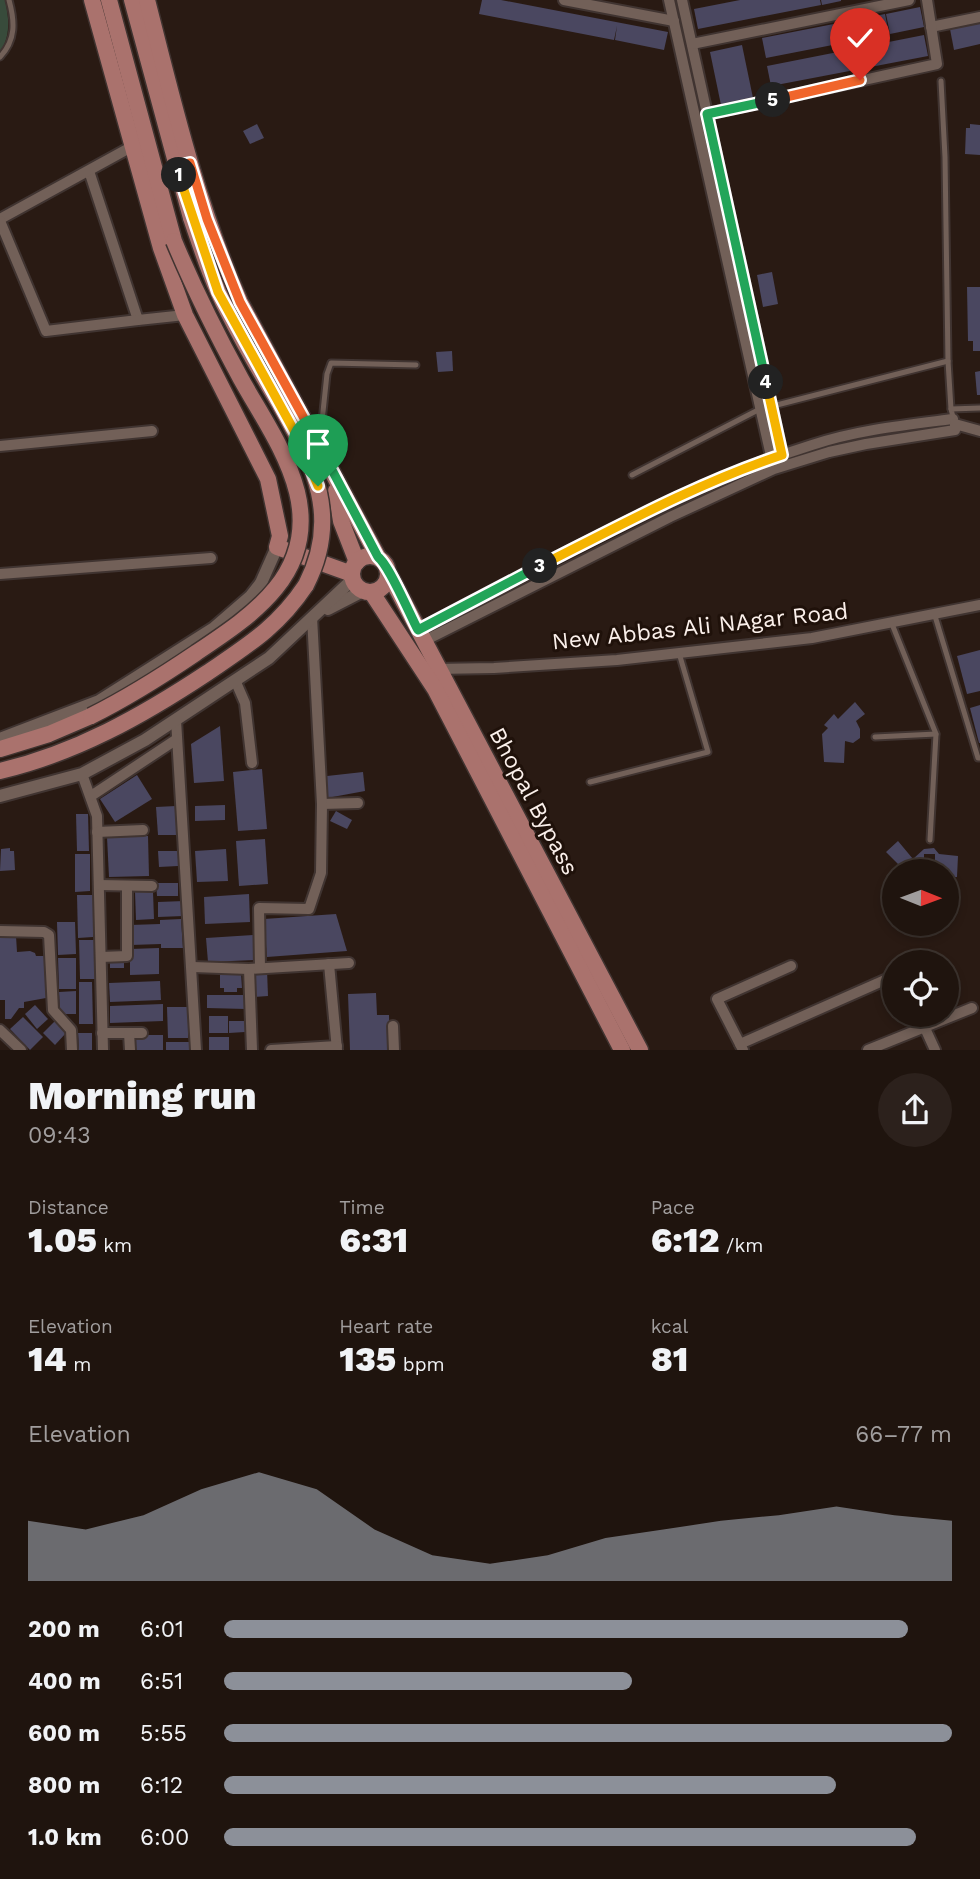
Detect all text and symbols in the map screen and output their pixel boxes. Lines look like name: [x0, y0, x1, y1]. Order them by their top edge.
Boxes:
pin: [830, 8, 890, 80]
icon: check: [841, 19, 879, 57]
pin: 5: [756, 82, 790, 118]
text: 5: [767, 88, 778, 111]
pin: 1: [162, 158, 196, 192]
text: 1: [174, 163, 183, 186]
pin: 4: [748, 364, 784, 400]
text: 4: [759, 370, 772, 393]
pin: [288, 414, 348, 486]
icon: arrive: [299, 425, 337, 463]
pin: 3: [522, 548, 558, 584]
text: 3: [534, 554, 545, 577]
street label: New Abbas Ali NAgar Road: [551, 598, 850, 655]
street label: Bhopal Bypass: [483, 723, 584, 880]
north arrow: [882, 859, 959, 936]
map controls: [882, 859, 959, 1027]
button: locate: [882, 950, 959, 1027]
button: share: [878, 1073, 952, 1147]
text: Morning run: [28, 1074, 257, 1118]
text: 09:43: [28, 1122, 91, 1149]
text: Distance: [28, 1196, 109, 1219]
text: Time: [339, 1196, 385, 1219]
text: Pace: [651, 1196, 695, 1219]
text: 1.05: [28, 1219, 97, 1261]
text: 6:31: [339, 1219, 408, 1261]
text: 6:12: [651, 1219, 720, 1261]
text: km: [97, 1234, 132, 1257]
text: /km: [720, 1234, 763, 1257]
text: Elevation: [28, 1315, 113, 1338]
text: Heart rate: [339, 1315, 433, 1338]
text: kcal: [651, 1315, 688, 1338]
text: 14: [28, 1338, 67, 1380]
text: 135: [339, 1338, 396, 1380]
text: 81: [651, 1338, 688, 1380]
text: m: [67, 1353, 91, 1376]
text: bpm: [396, 1353, 445, 1376]
text: Elevation: [28, 1421, 131, 1448]
text: 66–77 m: [855, 1421, 952, 1448]
text: 200 m: [28, 1616, 100, 1643]
text: 6:01: [140, 1616, 184, 1643]
text: 400 m: [28, 1668, 101, 1695]
text: 6:51: [140, 1668, 183, 1695]
text: 600 m: [28, 1720, 100, 1747]
text: 5:55: [140, 1720, 187, 1747]
text: 800 m: [28, 1772, 100, 1799]
text: 6:12: [140, 1772, 183, 1799]
text: 1.0 km: [28, 1824, 102, 1851]
text: 6:00: [140, 1824, 189, 1851]

